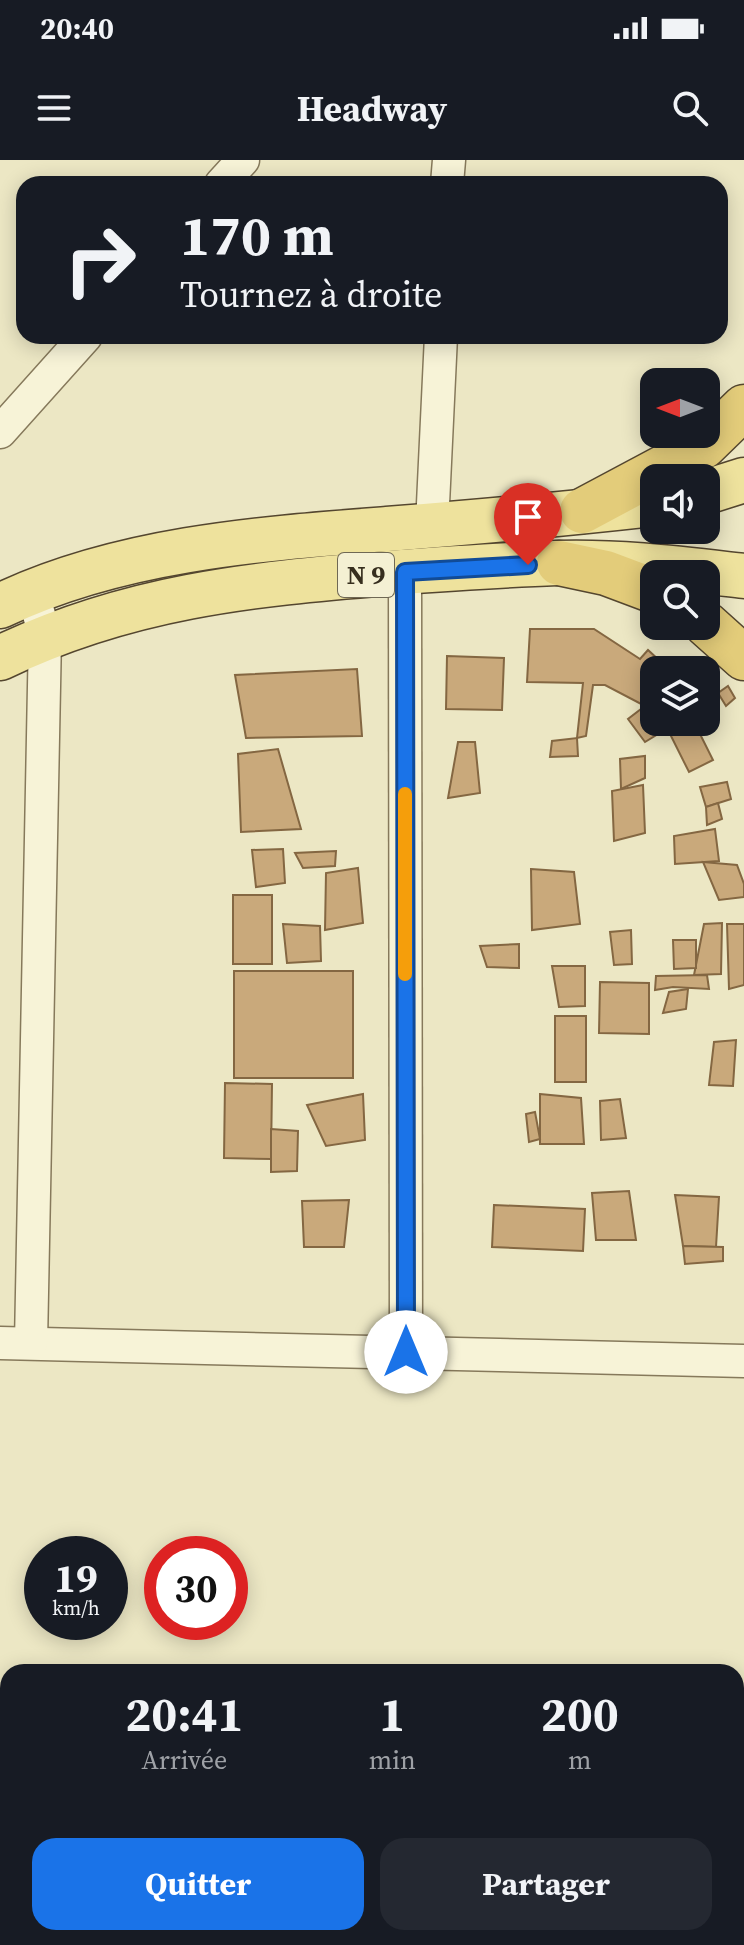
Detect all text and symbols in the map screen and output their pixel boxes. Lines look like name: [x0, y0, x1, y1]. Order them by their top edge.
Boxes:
text: 20:40: [40, 8, 114, 49]
text: Headway: [297, 84, 447, 133]
icon: menu: [32, 86, 76, 130]
icon: search: [668, 86, 712, 130]
text: 170 m: [180, 197, 334, 274]
icon: right: [48, 208, 152, 312]
text: Tournez à droite: [180, 270, 442, 319]
north arrow: [640, 368, 720, 448]
map controls: [640, 368, 720, 736]
button: sound: [640, 464, 720, 544]
pin: [494, 483, 562, 565]
icon: arrive: [506, 495, 550, 539]
road number: N 9: [338, 553, 394, 597]
button: search: [640, 560, 720, 640]
button: layers: [640, 656, 720, 736]
position arrow: [364, 1310, 448, 1394]
speed limit sign: 30: [144, 1536, 248, 1640]
text: 19: [54, 1551, 98, 1605]
text: km/h: [52, 1594, 100, 1622]
text: 20:41: [125, 1681, 244, 1747]
text: 1: [379, 1681, 405, 1747]
text: 200: [541, 1681, 619, 1747]
text: Arrivée: [141, 1742, 227, 1778]
text: min: [369, 1742, 416, 1778]
text: m: [568, 1742, 592, 1778]
button: Quitter: [32, 1838, 364, 1930]
button: Partager: [380, 1838, 712, 1930]

